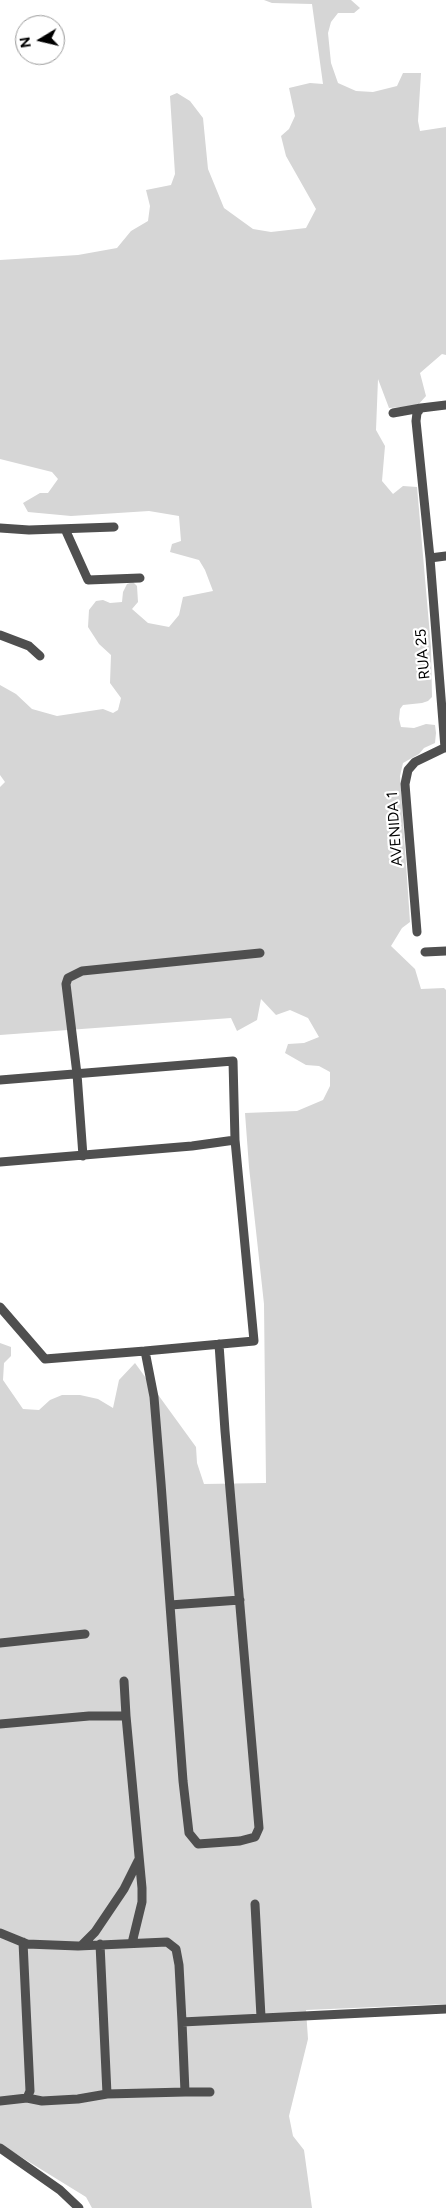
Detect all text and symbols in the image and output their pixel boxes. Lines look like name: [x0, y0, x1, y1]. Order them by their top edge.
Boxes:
north arrow: [15, 15, 65, 65]
text: N: [16, 36, 35, 49]
street label: RUA 25: [412, 628, 434, 680]
street label: AVENIDA 1: [383, 791, 407, 867]

